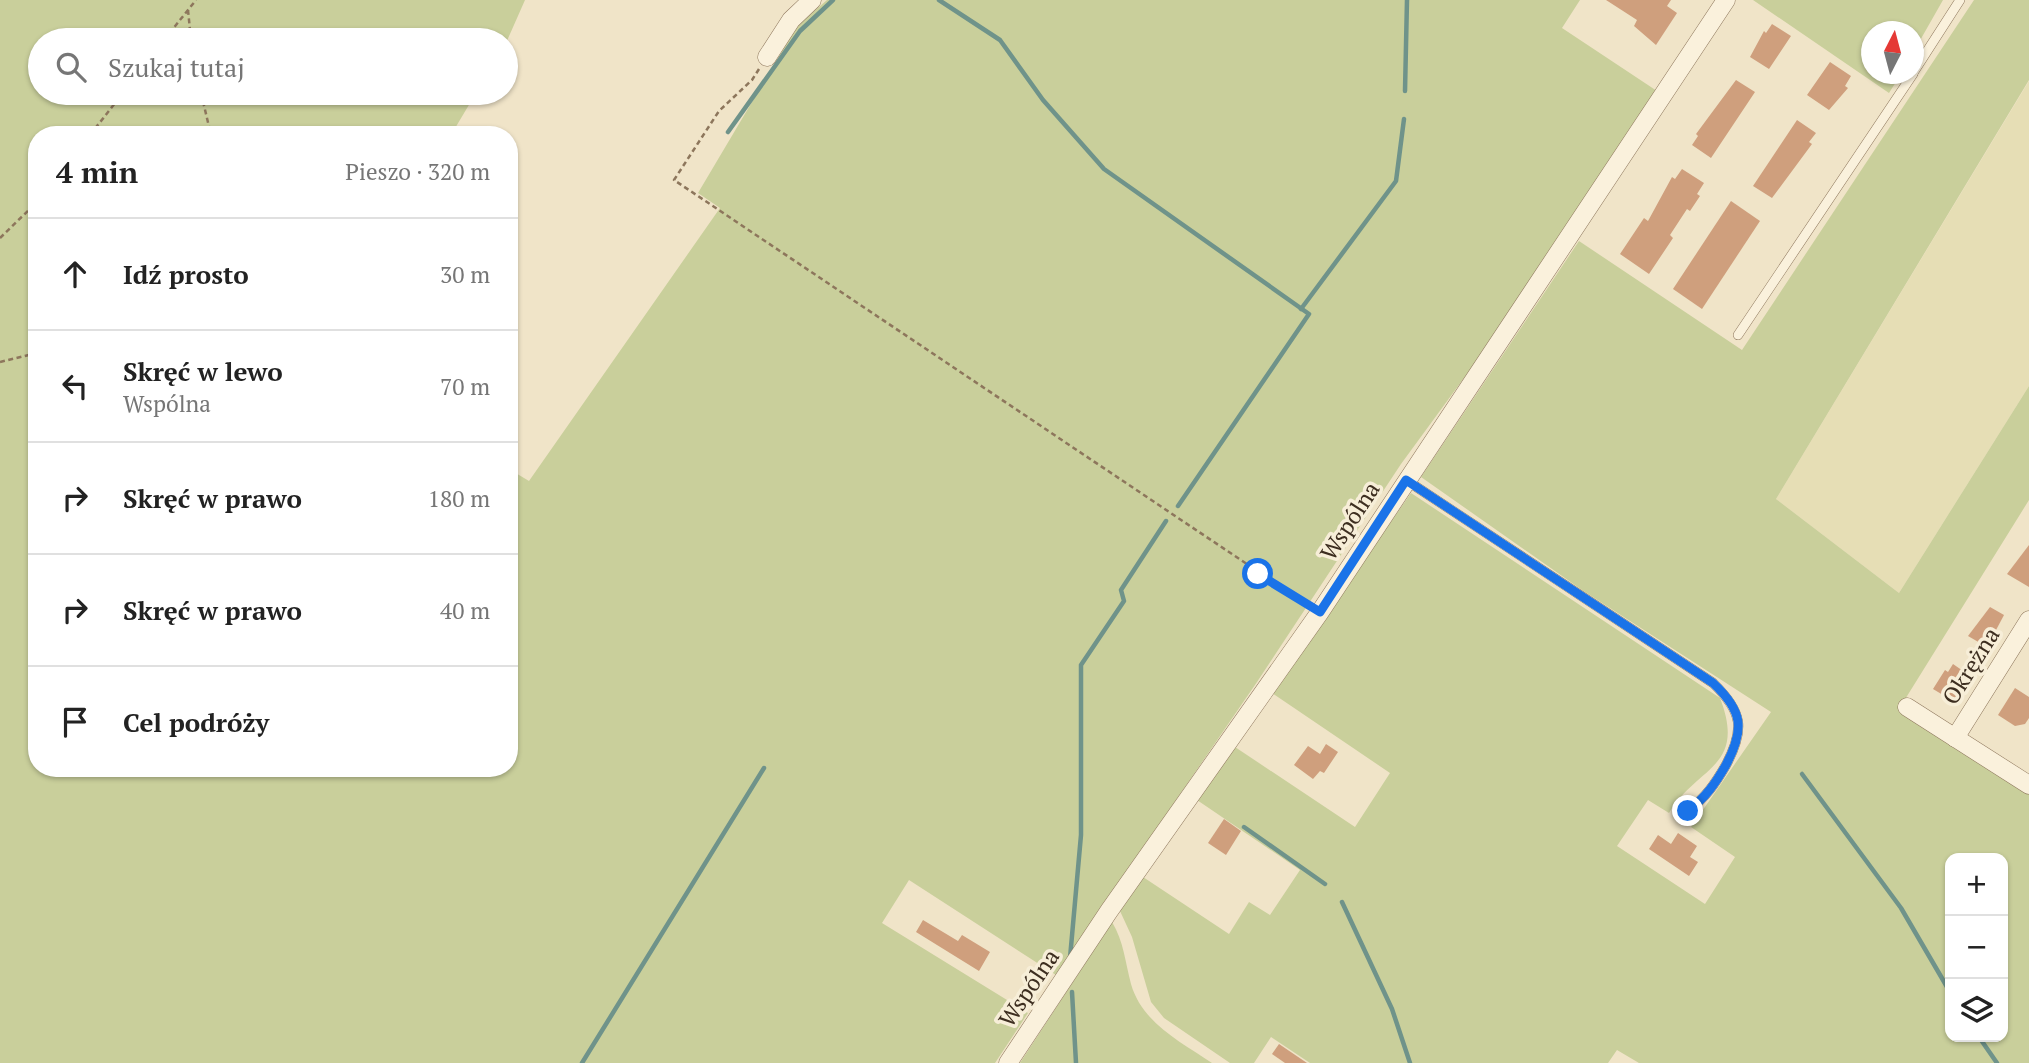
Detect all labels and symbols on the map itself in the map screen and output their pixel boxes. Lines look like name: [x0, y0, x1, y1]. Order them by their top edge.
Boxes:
north arrow: [1861, 21, 1924, 84]
street label: Wspólna: [1313, 475, 1387, 566]
route start: [1242, 558, 1273, 589]
street label: Okrężna: [1935, 621, 2007, 710]
route end: [1672, 795, 1703, 826]
street label: Wspólna: [991, 942, 1066, 1033]

